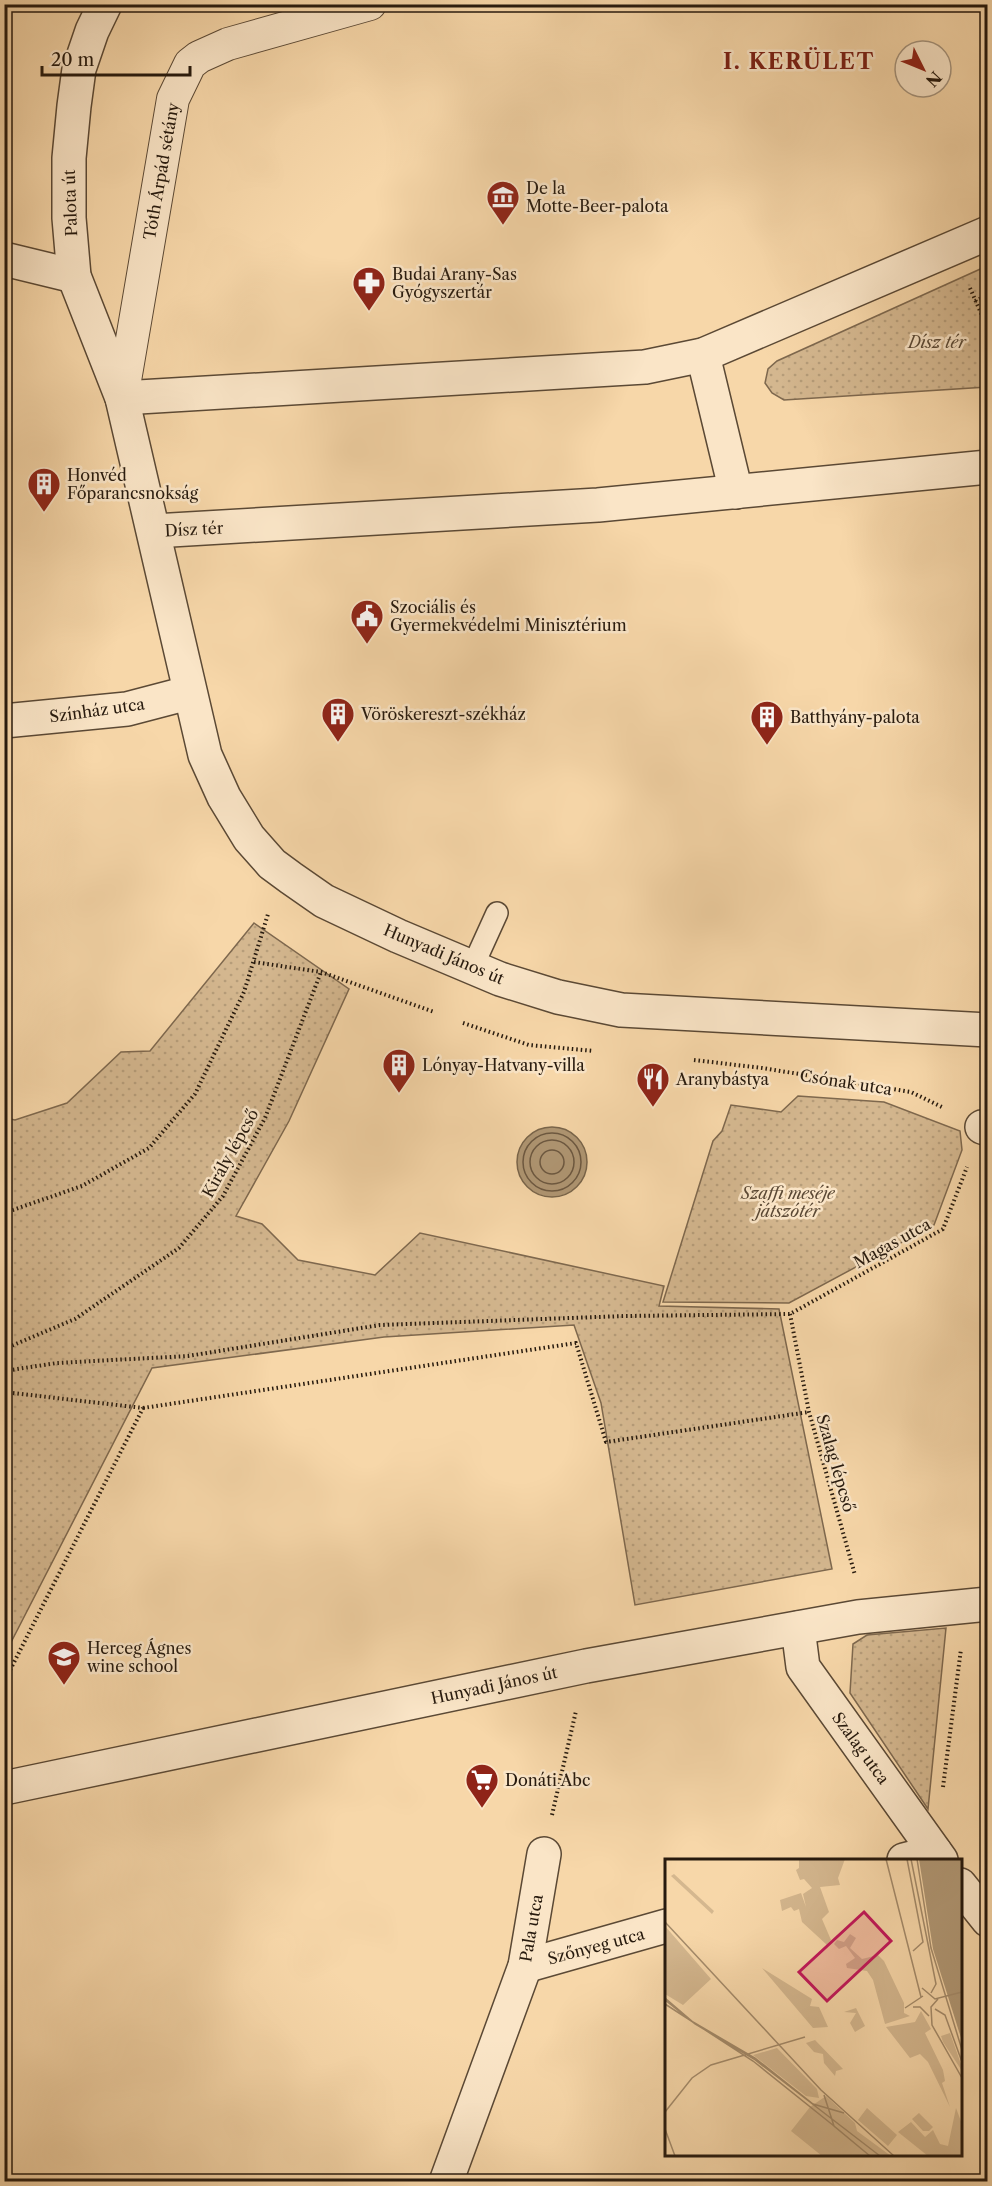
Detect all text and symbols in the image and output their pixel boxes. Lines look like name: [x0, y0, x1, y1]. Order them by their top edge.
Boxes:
scale bar: [42, 39, 190, 77]
north arrow: [893, 39, 953, 99]
district label: I. KERÜLET: [723, 47, 875, 75]
text: 20 m: [51, 49, 95, 71]
text: N: [922, 67, 946, 91]
street label: Tóth Árpád sétány: [139, 100, 183, 241]
street label: Palota út: [59, 169, 81, 237]
place label: De la Motte-Beer-palota: [526, 178, 669, 216]
museum icon: De la Motte-Beer-palota: [485, 179, 521, 226]
place label: Budai Arany-Sas Gyógyszertár: [392, 264, 517, 302]
pharmacy icon: Budai Arany-Sas Gyógyszertár: [351, 265, 387, 312]
park label: Dísz tér: [906, 332, 967, 352]
place label: Honvéd Főparancsnokság: [67, 465, 199, 503]
building icon: Honvéd Főparancsnokság: [26, 466, 62, 513]
street label: Dísz tér: [164, 517, 224, 541]
place label: Szociális és Gyermekvédelmi Minisztérium: [390, 597, 627, 635]
public building icon: Szociális és Gyermekvédelmi Minisztérium: [349, 598, 385, 645]
street label: Színház utca: [48, 693, 146, 727]
building icon: Vöröskereszt-székház: [320, 696, 356, 743]
building icon: Batthyány-palota: [749, 699, 785, 746]
place label: Vöröskereszt-székház: [360, 704, 526, 724]
place label: Batthyány-palota: [790, 707, 920, 727]
street label: Hunyadi János út: [381, 920, 508, 989]
building icon: Lónyay-Hatvany-villa: [381, 1047, 417, 1094]
place label: Lónyay-Hatvany-villa: [422, 1055, 585, 1075]
restaurant icon: Aranybástya: [635, 1061, 671, 1108]
street label: Csónak utca: [798, 1065, 894, 1099]
place label: Aranybástya: [675, 1069, 770, 1089]
street label: Király lépcső: [197, 1105, 263, 1201]
park label: Szaffi meséje játszótér: [740, 1183, 836, 1221]
street label: Magas utca: [850, 1213, 934, 1272]
street label: Szalag lépcső: [812, 1412, 860, 1514]
place label: Herceg Ágnes wine school: [86, 1638, 191, 1676]
school or university icon: Herceg Ágnes wine school: [46, 1639, 82, 1686]
street label: Hunyadi János út: [429, 1662, 559, 1708]
street label: Szalag utca: [828, 1708, 894, 1788]
supermarket icon: Donáti Abc: [464, 1762, 500, 1809]
place label: Donáti Abc: [505, 1770, 590, 1790]
inset map: [665, 1859, 962, 2156]
street label: Pala utca: [515, 1892, 547, 1963]
street label: Szőnyeg utca: [545, 1923, 647, 1969]

